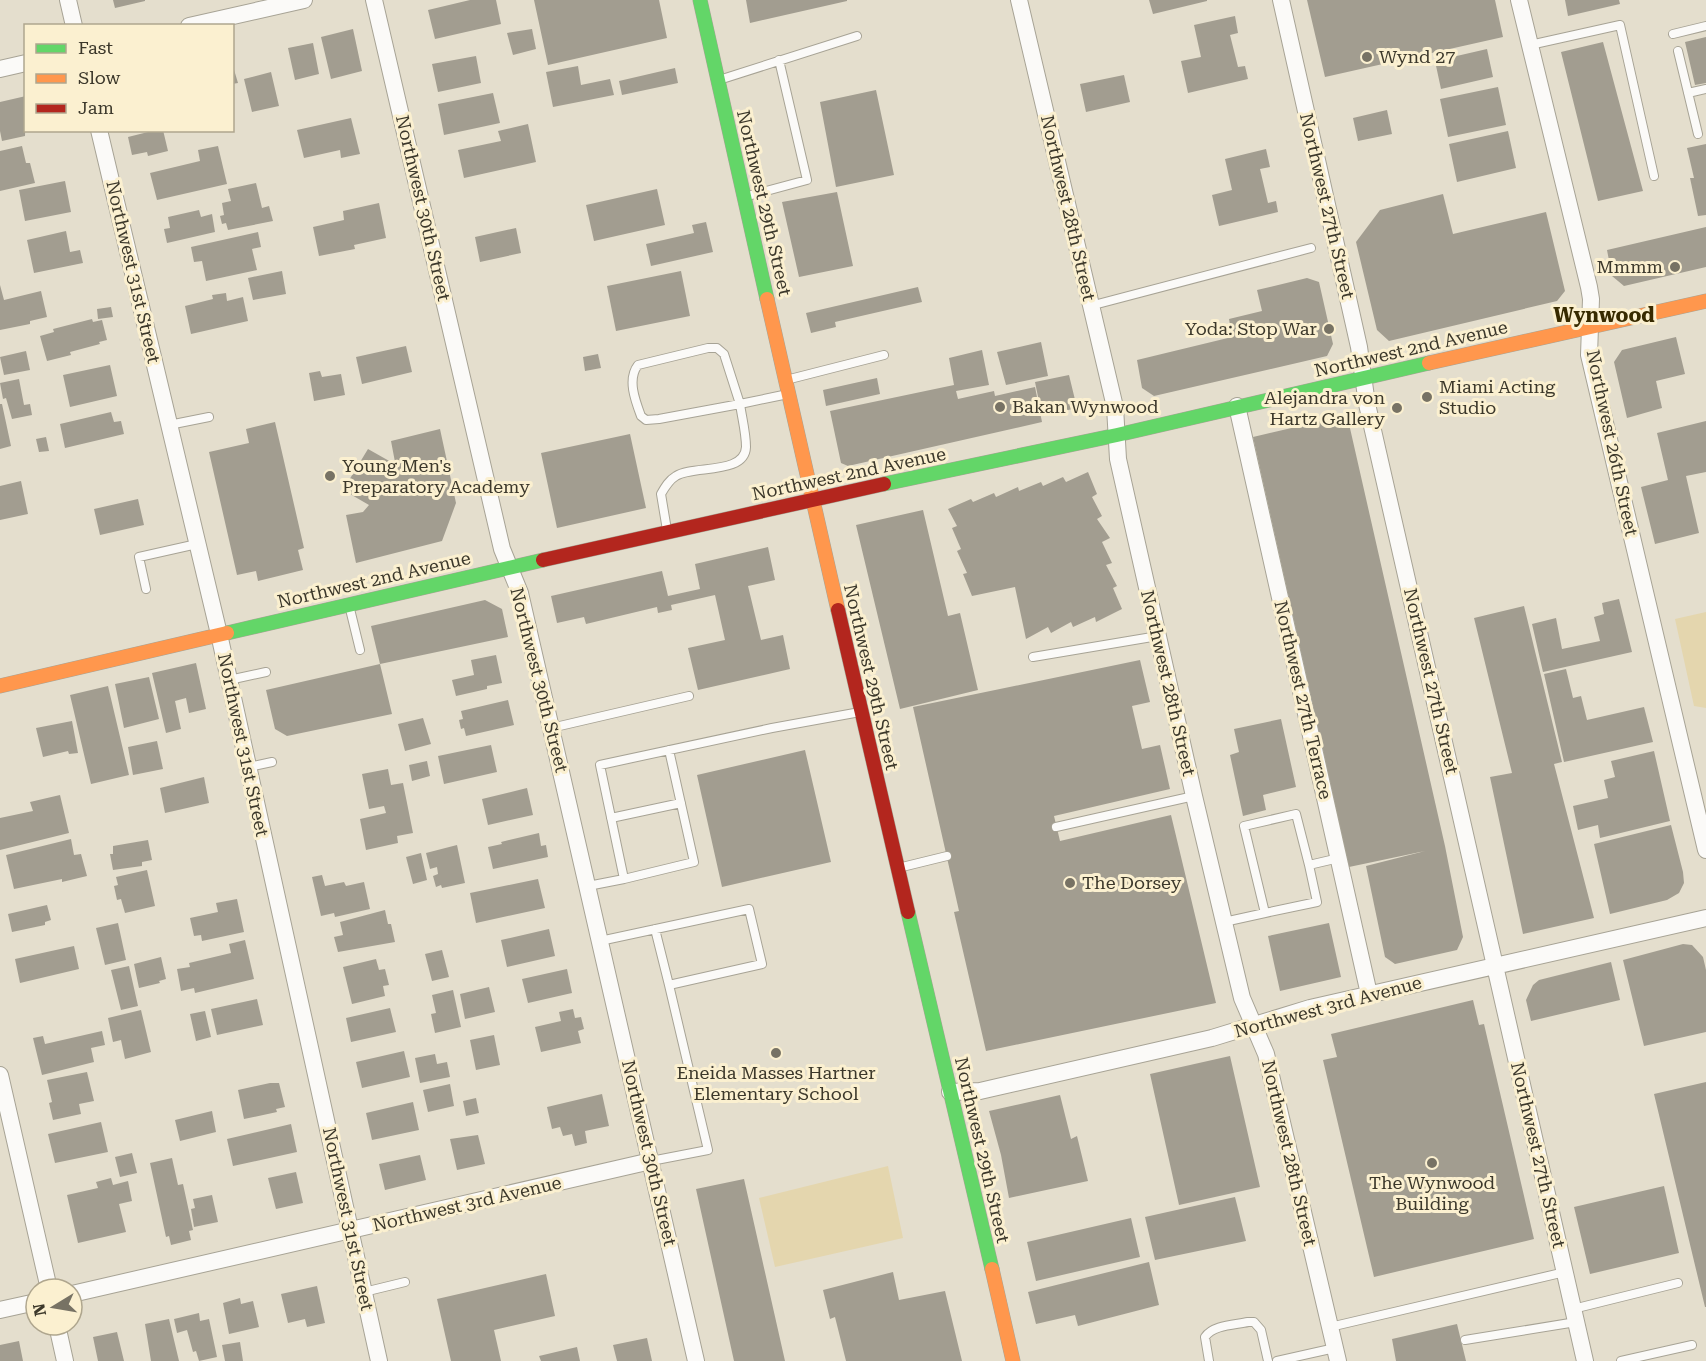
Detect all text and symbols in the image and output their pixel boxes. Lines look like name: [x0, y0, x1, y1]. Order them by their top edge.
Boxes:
legend: [24, 24, 234, 132]
text: Fast: [78, 37, 113, 58]
place label: Wynd 27: [1379, 46, 1455, 67]
marker: Wynd 27: [1360, 50, 1374, 64]
text: Slow: [78, 67, 120, 88]
text: Jam: [78, 97, 114, 118]
street label: Northwest 29th Street: [733, 108, 796, 298]
street label: Northwest 27th Street: [1296, 111, 1359, 301]
street label: Northwest 30th Street: [392, 113, 455, 303]
street label: Northwest 28th Street: [1037, 113, 1100, 303]
street label: Northwest 31st Street: [102, 178, 165, 366]
place label: Mmmm: [1597, 256, 1663, 277]
marker: Mmmm: [1668, 260, 1682, 274]
district label: Wynwood: [1553, 303, 1655, 327]
street label: Northwest 2nd Avenue: [1312, 316, 1510, 381]
place label: Yoda: Stop War: [1185, 318, 1317, 339]
marker: Yoda: Stop War: [1322, 322, 1336, 336]
street label: Northwest 26th Street: [1582, 348, 1643, 538]
place label: Miami Acting Studio: [1439, 376, 1556, 418]
place label: Alejandra von Hartz Gallery: [1264, 387, 1385, 429]
marker: Miami Acting Studio: [1420, 390, 1434, 404]
place label: Bakan Wynwood: [1012, 396, 1159, 417]
marker: Bakan Wynwood: [993, 400, 1007, 414]
marker: Alejandra von Hartz Gallery: [1390, 401, 1404, 415]
street label: Northwest 2nd Avenue: [750, 443, 948, 504]
place label: Young Men's Preparatory Academy: [342, 455, 530, 497]
marker: Young Men's Preparatory Academy: [323, 469, 337, 483]
street label: Northwest 2nd Avenue: [275, 547, 473, 612]
street label: Northwest 29th Street: [840, 582, 903, 772]
street label: Northwest 30th Street: [506, 585, 573, 775]
street label: Northwest 27th Street: [1400, 586, 1463, 776]
street label: Northwest 28th Street: [1137, 588, 1200, 778]
street label: Northwest 27th Terrace: [1270, 598, 1337, 801]
street label: Northwest 31st Street: [214, 651, 273, 839]
place label: The Dorsey: [1082, 872, 1182, 893]
marker: The Dorsey: [1063, 876, 1077, 890]
street label: Northwest 3rd Avenue: [1232, 971, 1424, 1042]
marker: Eneida Masses Hartner Elementary School: [769, 1046, 783, 1060]
street label: Northwest 29th Street: [951, 1055, 1014, 1245]
street label: Northwest 30th Street: [618, 1058, 681, 1248]
street label: Northwest 28th Street: [1258, 1058, 1321, 1248]
street label: Northwest 27th Street: [1507, 1060, 1570, 1250]
place label: Eneida Masses Hartner Elementary School: [676, 1062, 876, 1104]
street label: Northwest 31st Street: [319, 1125, 378, 1313]
marker: The Wynwood Building: [1425, 1156, 1439, 1170]
street label: Northwest 3rd Avenue: [370, 1172, 564, 1235]
place label: The Wynwood Building: [1369, 1172, 1496, 1214]
north arrow: [24, 1277, 84, 1337]
text: N: [29, 1302, 50, 1318]

